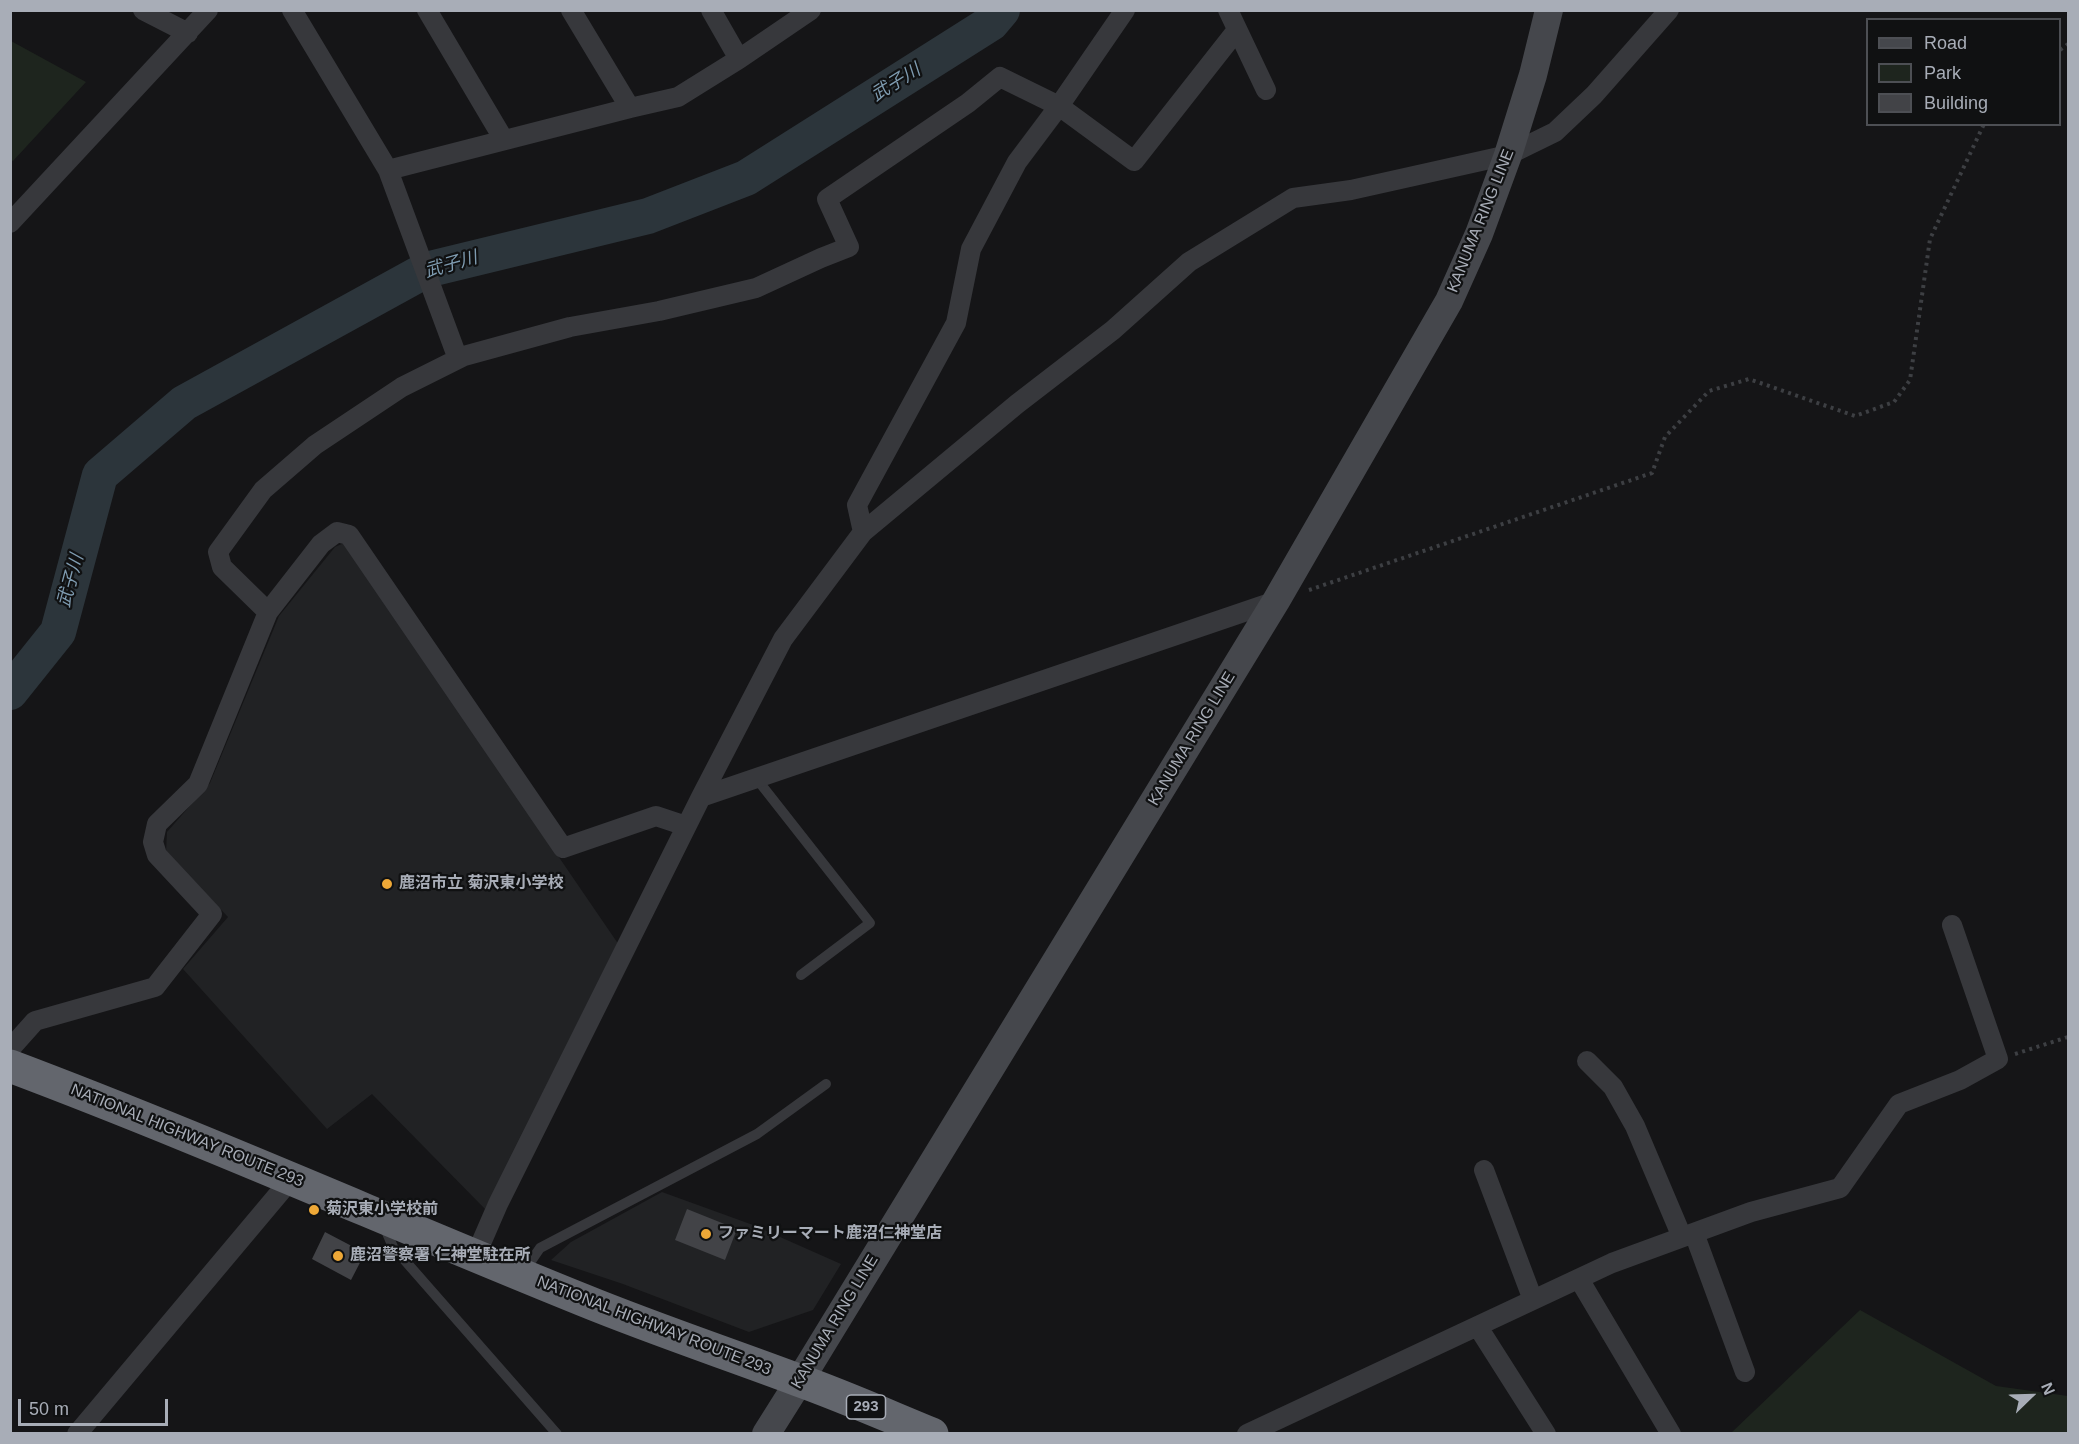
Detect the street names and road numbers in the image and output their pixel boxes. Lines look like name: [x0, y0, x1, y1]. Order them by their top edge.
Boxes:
street label: KANUMA RING LINE: [1443, 147, 1519, 295]
street label: KANUMA RING LINE: [1144, 669, 1240, 809]
street label: NATIONAL HIGHWAY ROUTE 293: [68, 1080, 306, 1192]
street label: KANUMA RING LINE: [787, 1252, 883, 1392]
street label: NATIONAL HIGHWAY ROUTE 293: [534, 1272, 774, 1380]
road number: 293: [846, 1395, 886, 1419]

